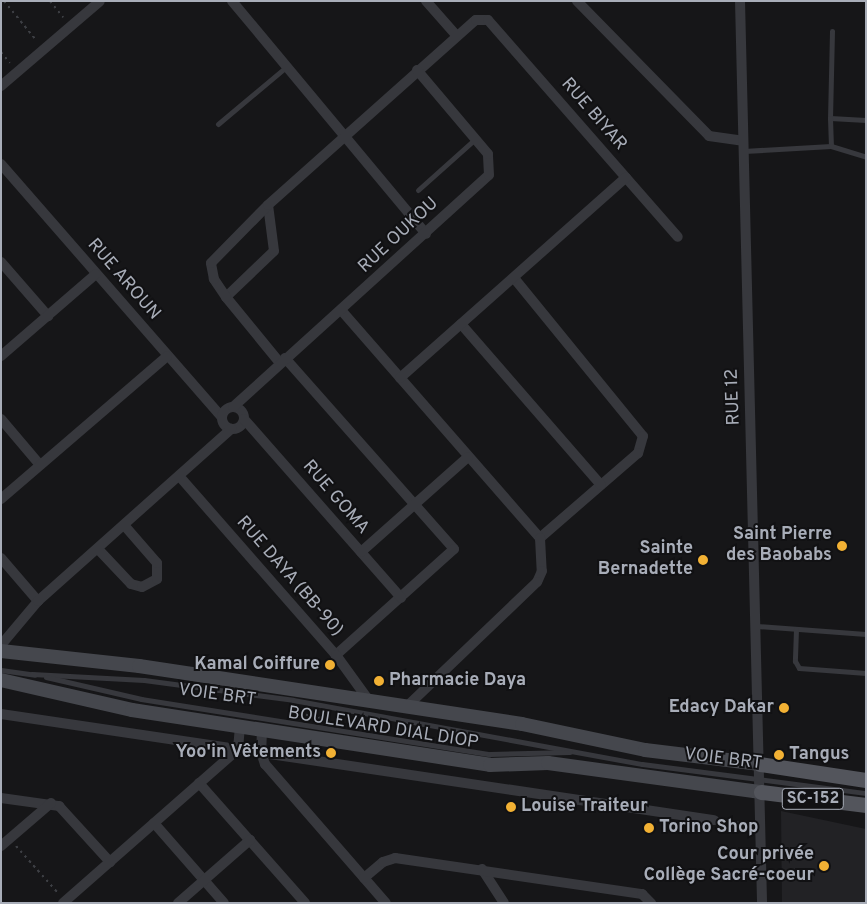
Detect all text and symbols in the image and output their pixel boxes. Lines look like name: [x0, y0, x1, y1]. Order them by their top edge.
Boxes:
street label: RUE BIYAR: [556, 74, 630, 156]
street label: RUE OUKOU: [355, 194, 443, 278]
street label: RUE AROUN: [82, 235, 164, 325]
street label: RUE 12: [722, 368, 746, 426]
street label: RUE GOMA: [297, 457, 373, 539]
street label: RUE DAYA (BB-90): [231, 512, 347, 642]
place label: Saint Pierre des Baobabs: [726, 525, 832, 568]
place label: Sainte Bernadette: [598, 539, 693, 582]
marker: Saint Pierre des Baobabs: [836, 540, 848, 552]
marker: Sainte Bernadette: [697, 554, 709, 566]
place label: Kamal Coiffure: [194, 654, 320, 676]
marker: Kamal Coiffure: [324, 659, 336, 671]
place label: Pharmacie Daya: [389, 670, 526, 692]
marker: Pharmacie Daya: [373, 675, 385, 687]
street label: VOIE BRT: [177, 680, 257, 712]
place label: Edacy Dakar: [669, 697, 774, 719]
marker: Edacy Dakar: [778, 702, 790, 714]
street label: BOULEVARD DIAL DIOP: [286, 703, 480, 755]
place label: Yoo'in Vêtements: [175, 742, 321, 764]
place label: Tangus: [789, 744, 849, 766]
street label: VOIE BRT: [683, 745, 763, 775]
marker: Yoo'in Vêtements: [325, 747, 337, 759]
marker: Tangus: [773, 749, 785, 761]
road number: SC-152: [782, 786, 844, 812]
place label: Louise Traiteur: [521, 796, 648, 818]
marker: Louise Traiteur: [505, 801, 517, 813]
place label: Torino Shop: [659, 817, 758, 839]
marker: Torino Shop: [643, 822, 655, 834]
place label: Cour privée Collège Sacré-coeur: [643, 845, 814, 888]
marker: Cour privée Collège Sacré-coeur: [818, 860, 830, 872]

